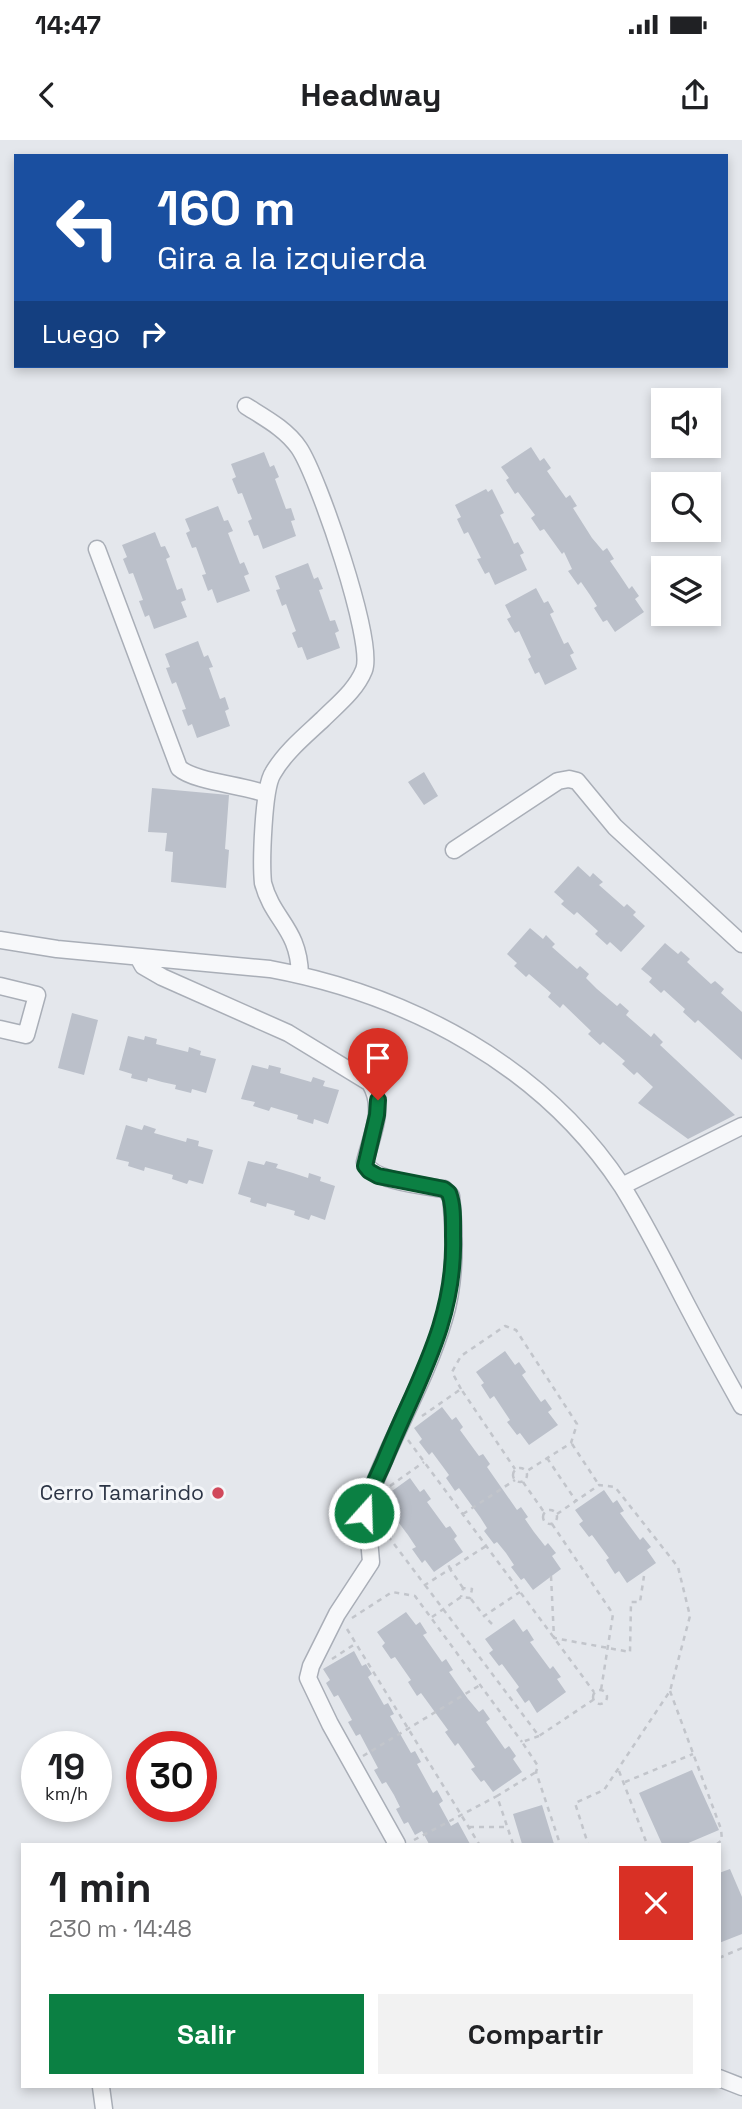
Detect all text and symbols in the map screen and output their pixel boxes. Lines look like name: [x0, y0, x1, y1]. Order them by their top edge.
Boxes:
text: 14:47: [35, 8, 101, 42]
text: Headway: [301, 75, 441, 115]
icon: back: [28, 76, 66, 114]
icon: share: [676, 76, 714, 114]
text: 160 m: [157, 177, 295, 239]
icon: left: [42, 182, 133, 273]
text: Gira a la izquierda: [157, 238, 427, 278]
icon: right: [134, 315, 172, 353]
text: Luego: [42, 317, 120, 351]
map controls: [651, 388, 721, 626]
button: sound: [651, 388, 721, 458]
button: search: [651, 472, 721, 542]
button: layers: [651, 556, 721, 626]
pin: [348, 1028, 408, 1100]
icon: arrive: [359, 1039, 397, 1077]
position arrow: [327, 1476, 401, 1550]
place label: Cerro Tamarindo: [40, 1479, 204, 1506]
marker: Cerro Tamarindo: [210, 1485, 226, 1501]
speed limit sign: 30: [126, 1731, 217, 1822]
text: 19: [48, 1745, 85, 1789]
text: km/h: [45, 1782, 88, 1805]
text: 1 min: [49, 1861, 152, 1914]
button: close: [619, 1866, 693, 1940]
text: 230 m · 14:48: [49, 1914, 192, 1944]
button: Salir: [49, 1994, 364, 2074]
button: Compartir: [378, 1994, 693, 2074]

